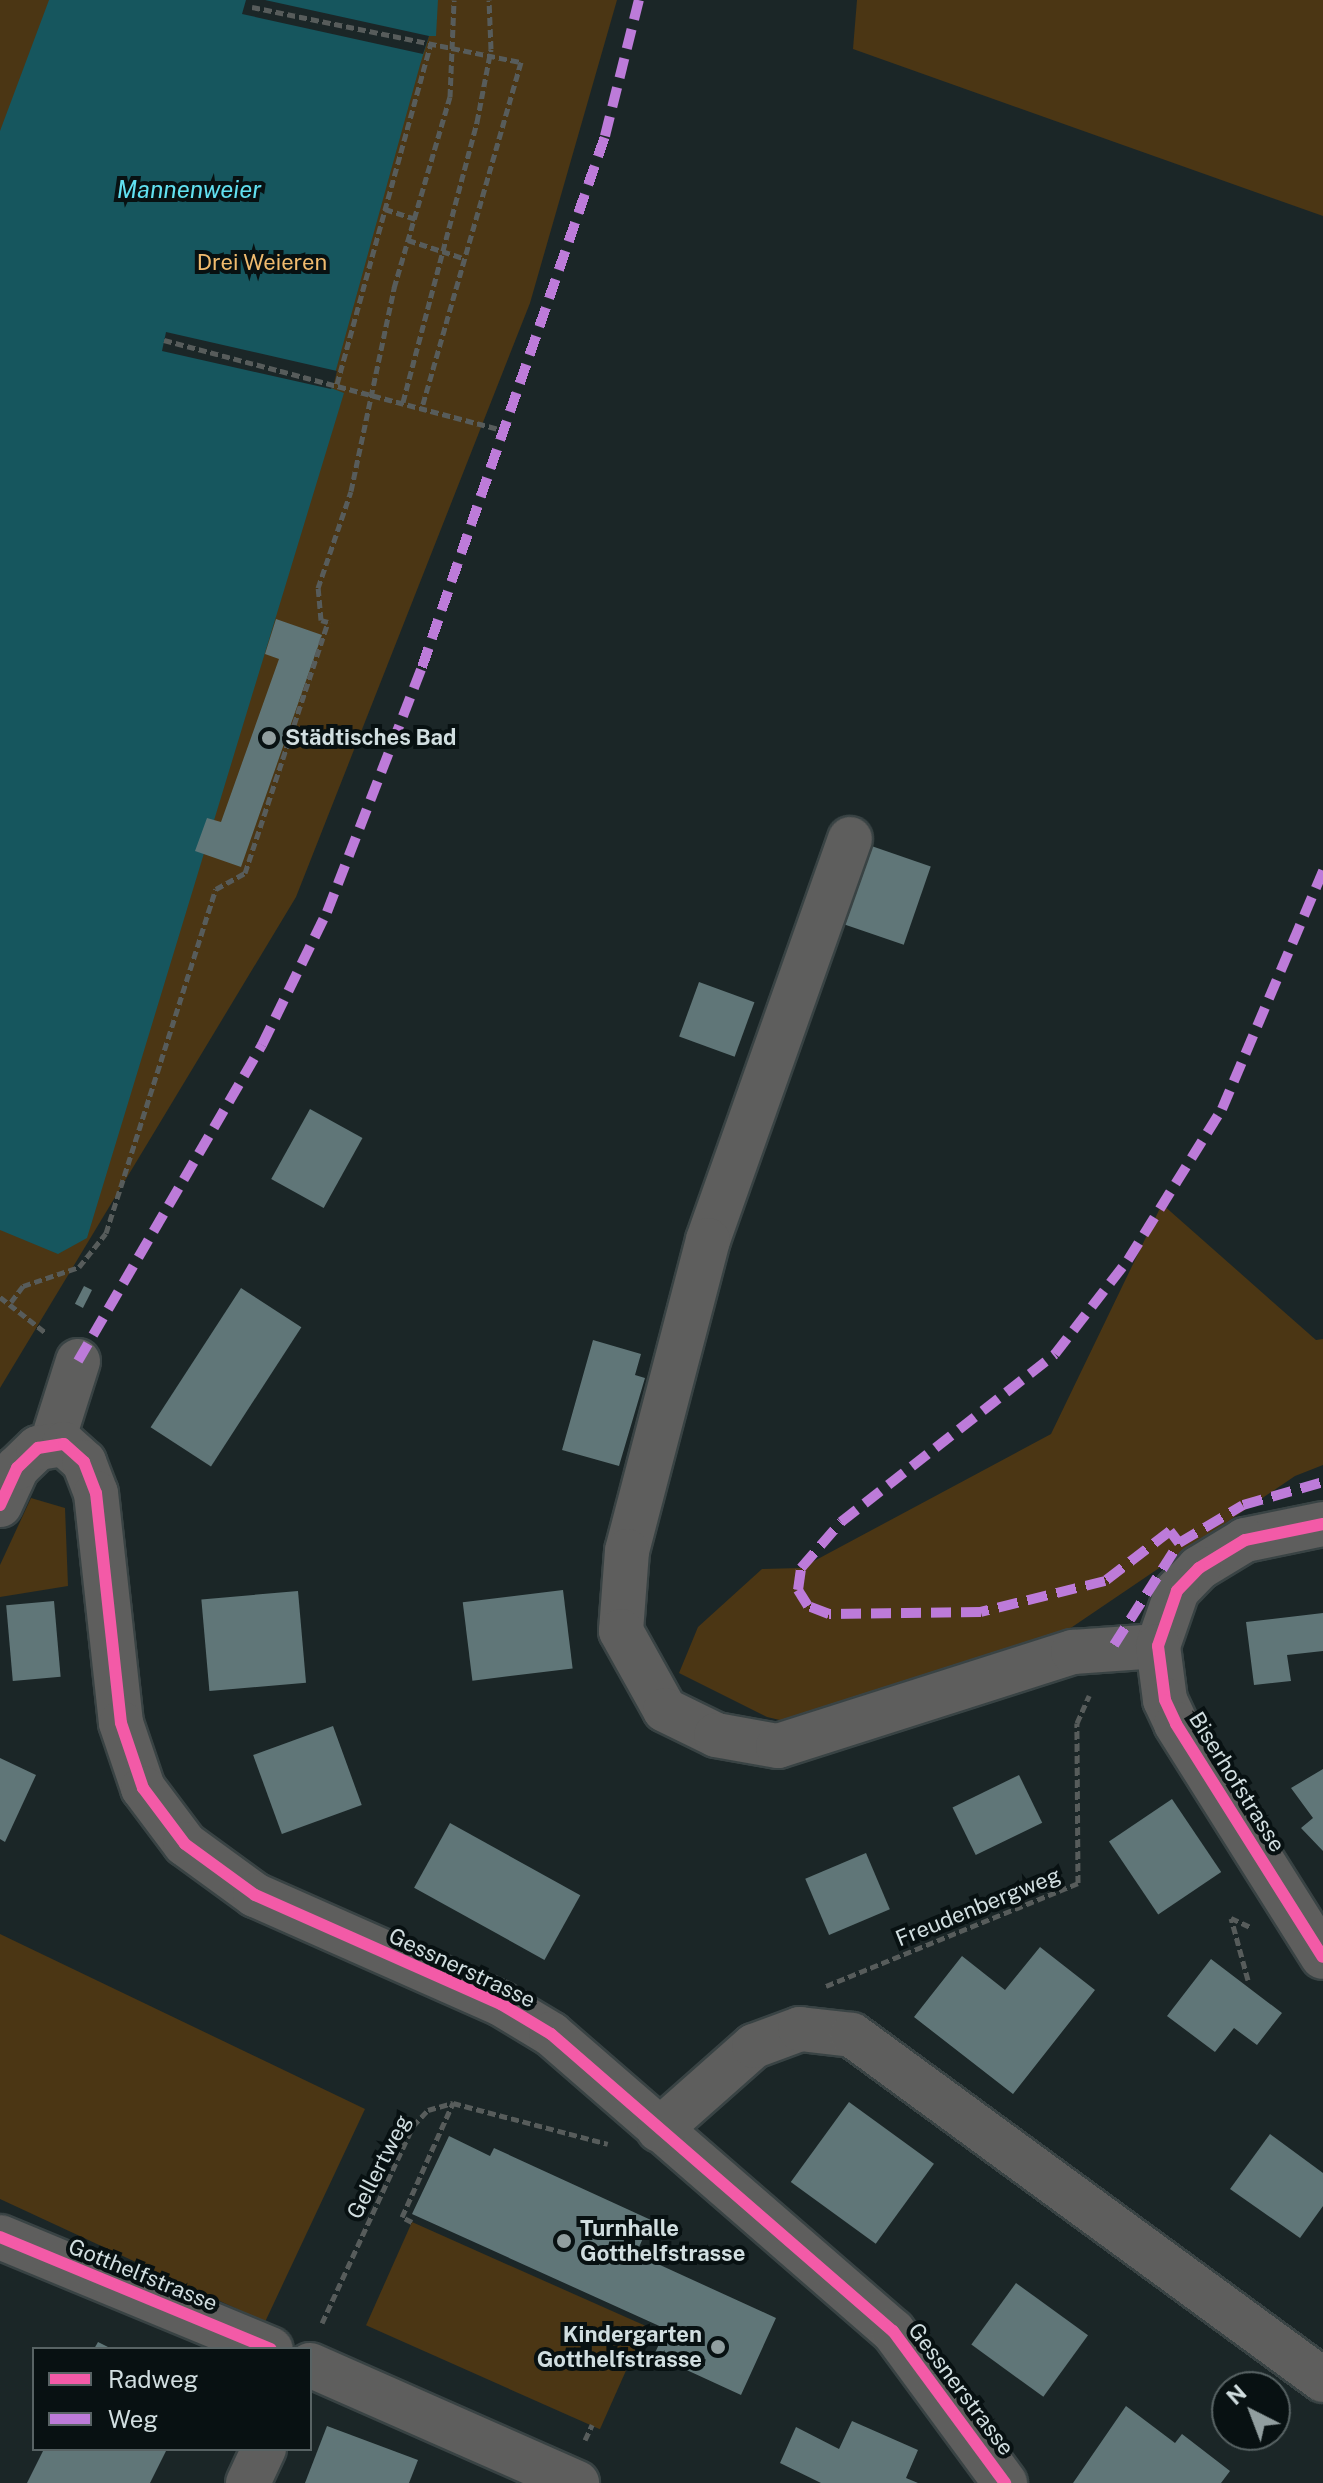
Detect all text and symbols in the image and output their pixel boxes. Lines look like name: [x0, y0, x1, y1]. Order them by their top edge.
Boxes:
water label: Mannenweier: [117, 176, 261, 204]
park label: Drei Weieren: [197, 250, 327, 276]
place label: Städtisches Bad: [285, 725, 457, 751]
marker: Städtisches Bad: [260, 729, 278, 747]
street label: Biserhofstrasse: [1183, 1707, 1291, 1857]
street label: Freudenbergweg: [892, 1862, 1064, 1952]
street label: Gessnerstrasse: [384, 1922, 540, 2014]
street label: Gellertweg: [342, 2111, 416, 2223]
place label: Turnhalle Gotthelfstrasse: [580, 2215, 745, 2266]
marker: Turnhalle Gotthelfstrasse: [555, 2232, 573, 2250]
street label: Gotthelfstrasse: [65, 2233, 221, 2317]
street label: Gessnerstrasse: [903, 2318, 1019, 2460]
place label: Kindergarten Gotthelfstrasse: [537, 2321, 702, 2372]
marker: Kindergarten Gotthelfstrasse: [709, 2338, 727, 2356]
legend: [32, 2347, 312, 2451]
text: Radweg: [108, 2365, 199, 2393]
north arrow: [1211, 2371, 1291, 2451]
text: N: [1221, 2379, 1251, 2410]
text: Weg: [108, 2405, 158, 2433]

